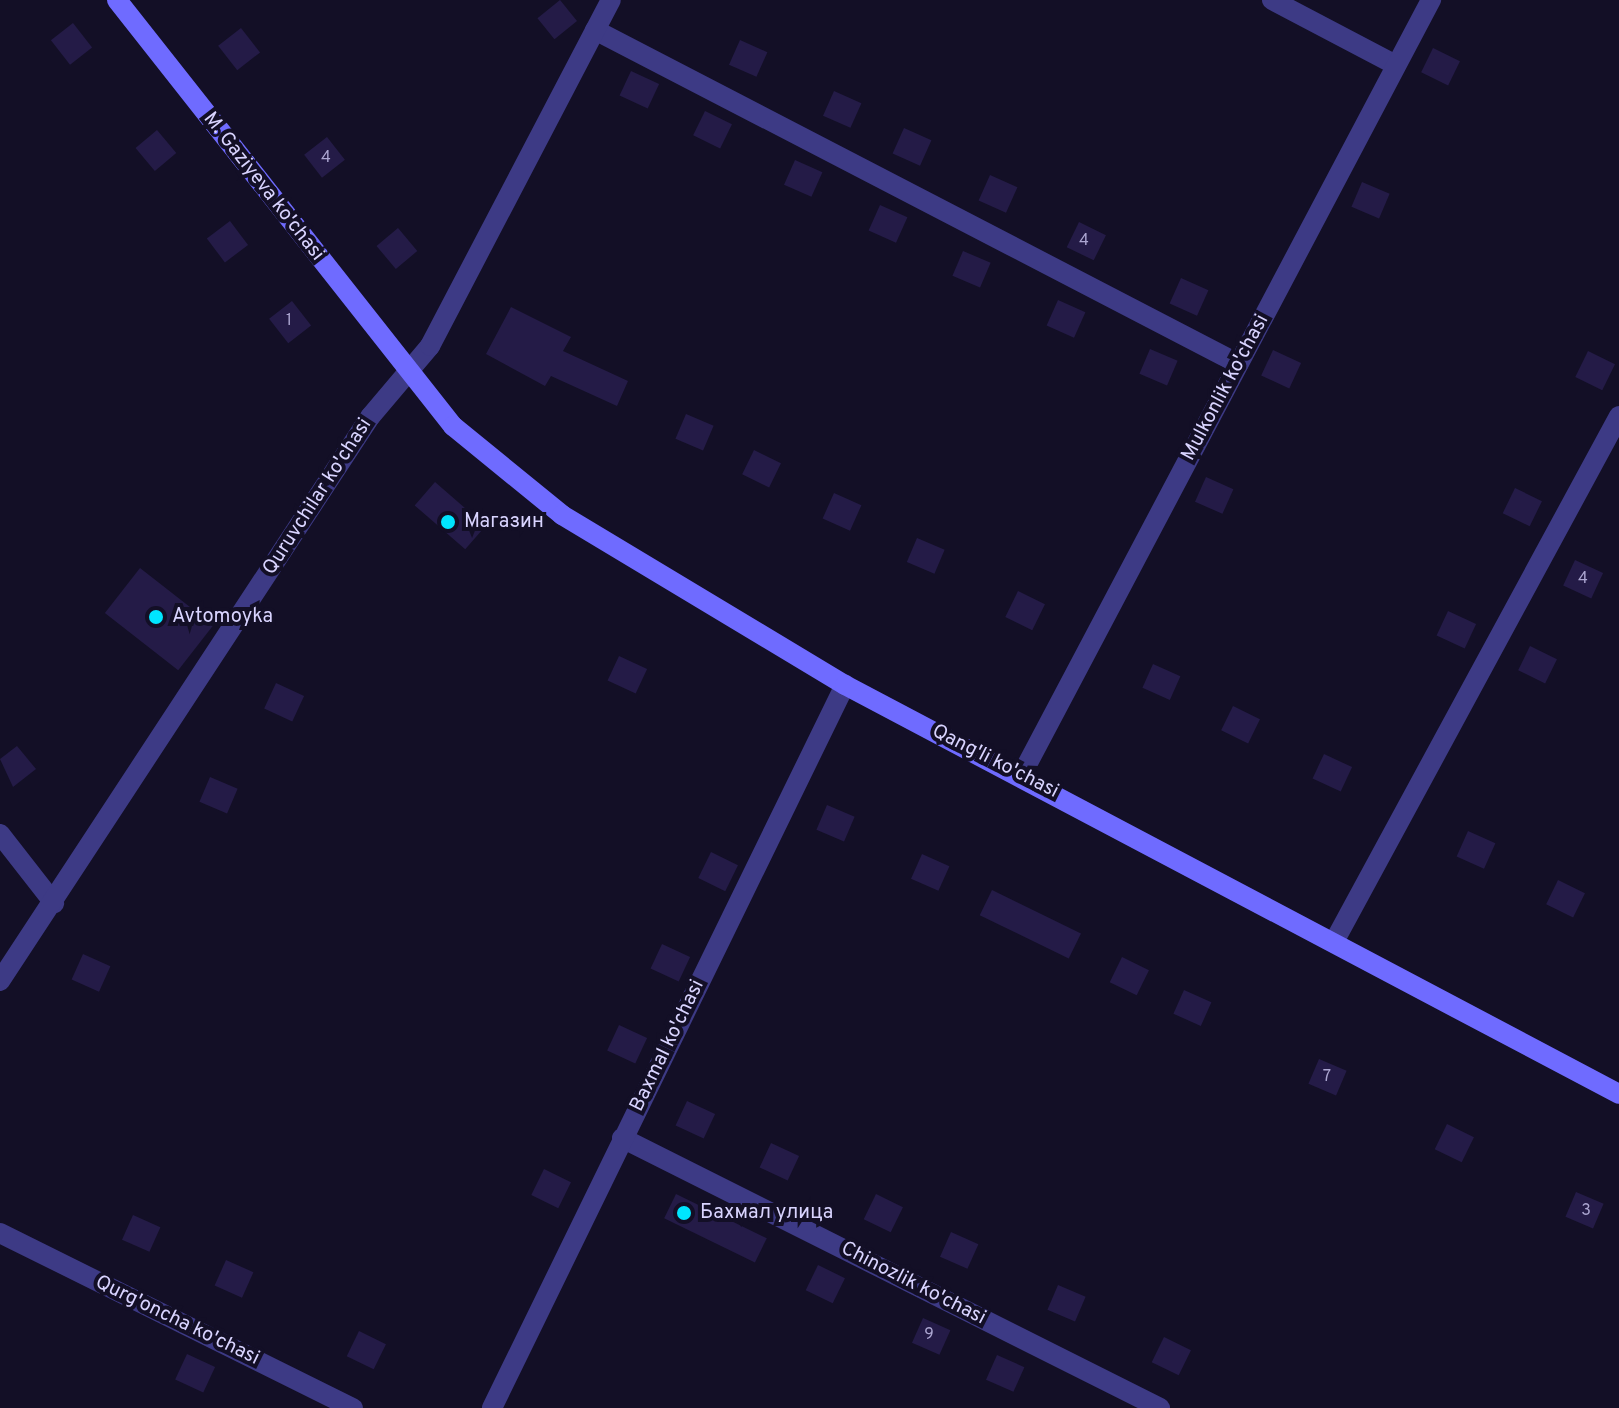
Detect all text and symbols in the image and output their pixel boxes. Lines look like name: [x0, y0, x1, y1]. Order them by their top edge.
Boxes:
street label: M. Gaziyeva ko'chasi: [197, 108, 329, 266]
house number: 4: [321, 148, 331, 168]
house number: 4: [1079, 231, 1089, 251]
house number: 1: [286, 311, 292, 331]
street label: Mulkonlik ko'chasi: [1177, 311, 1275, 465]
street label: Quruvchilar ko'chasi: [258, 414, 378, 580]
place label: Магазин: [464, 510, 544, 534]
marker: Магазин: [439, 513, 457, 531]
house number: 4: [1578, 569, 1588, 589]
place label: Avtomoyka: [172, 605, 273, 629]
marker: Avtomoyka: [147, 608, 165, 626]
street label: Qang'li ko'chasi: [928, 720, 1062, 804]
street label: Baхmal ko'chasi: [626, 976, 710, 1116]
house number: 7: [1323, 1067, 1331, 1087]
place label: Бахмал улица: [700, 1201, 833, 1225]
house number: 3: [1581, 1201, 1591, 1221]
marker: Бахмал улица: [675, 1204, 693, 1222]
street label: Сhinozlik ko'chasi: [837, 1237, 989, 1331]
street label: Qurg'oncha ko'chasi: [91, 1271, 263, 1371]
house number: 9: [924, 1325, 934, 1345]

